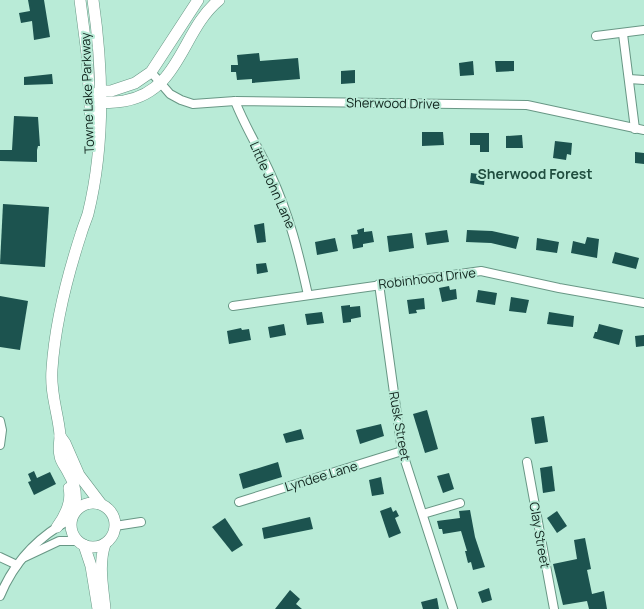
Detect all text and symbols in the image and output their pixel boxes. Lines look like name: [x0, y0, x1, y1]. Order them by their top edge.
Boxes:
street label: Towne Lake Parkway: [76, 32, 98, 154]
street label: Sherwood Drive: [346, 93, 440, 113]
street label: Little John Lane: [246, 139, 300, 232]
district label: Sherwood Forest: [478, 164, 592, 183]
street label: Robinhood Drive: [377, 263, 477, 293]
street label: Rusk Street: [385, 390, 415, 462]
street label: Lyndee Lane: [282, 456, 360, 496]
street label: Clay Street: [525, 501, 555, 569]

